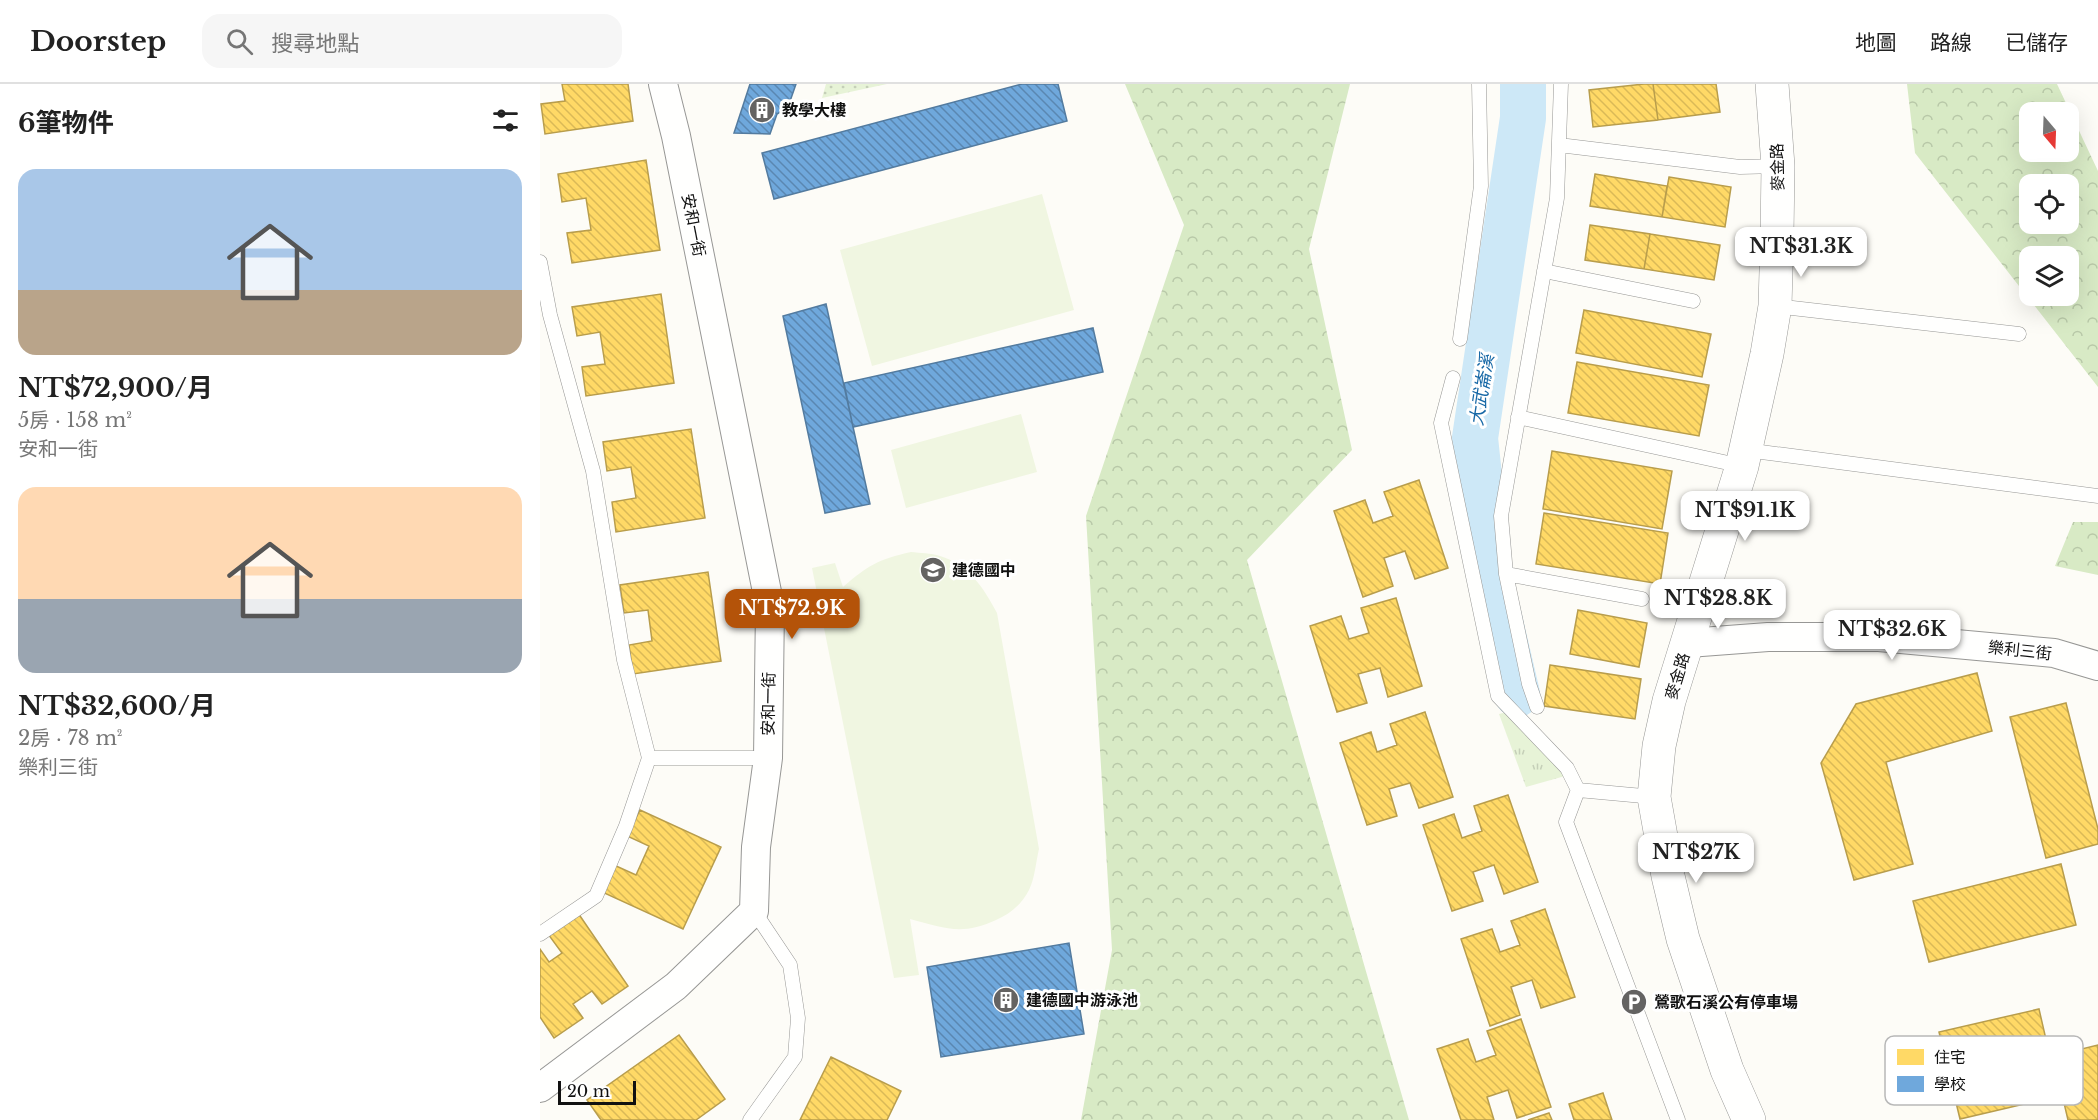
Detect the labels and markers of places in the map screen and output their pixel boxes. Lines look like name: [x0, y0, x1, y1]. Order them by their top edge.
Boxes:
building icon: 教學大樓: [747, 95, 777, 125]
place label: 教學大樓: [782, 100, 846, 120]
pin: NT$31.3K: [1739, 227, 1863, 278]
pin: NT$91.1K: [1683, 491, 1807, 542]
school or university icon: 建德國中: [918, 555, 948, 585]
place label: 建德國中: [952, 560, 1016, 580]
pin: NT$28.8K: [1656, 579, 1780, 630]
pin: NT$72.9K: [730, 589, 854, 640]
pin: NT$32.6K: [1830, 610, 1954, 661]
pin: NT$27K: [1647, 833, 1745, 884]
building icon: 建德國中游泳池: [991, 985, 1021, 1015]
parking icon: 鶯歌石溪公有停車場: [1619, 987, 1649, 1017]
place label: 建德國中游泳池: [1026, 990, 1138, 1010]
place label: 鶯歌石溪公有停車場: [1654, 992, 1798, 1012]

